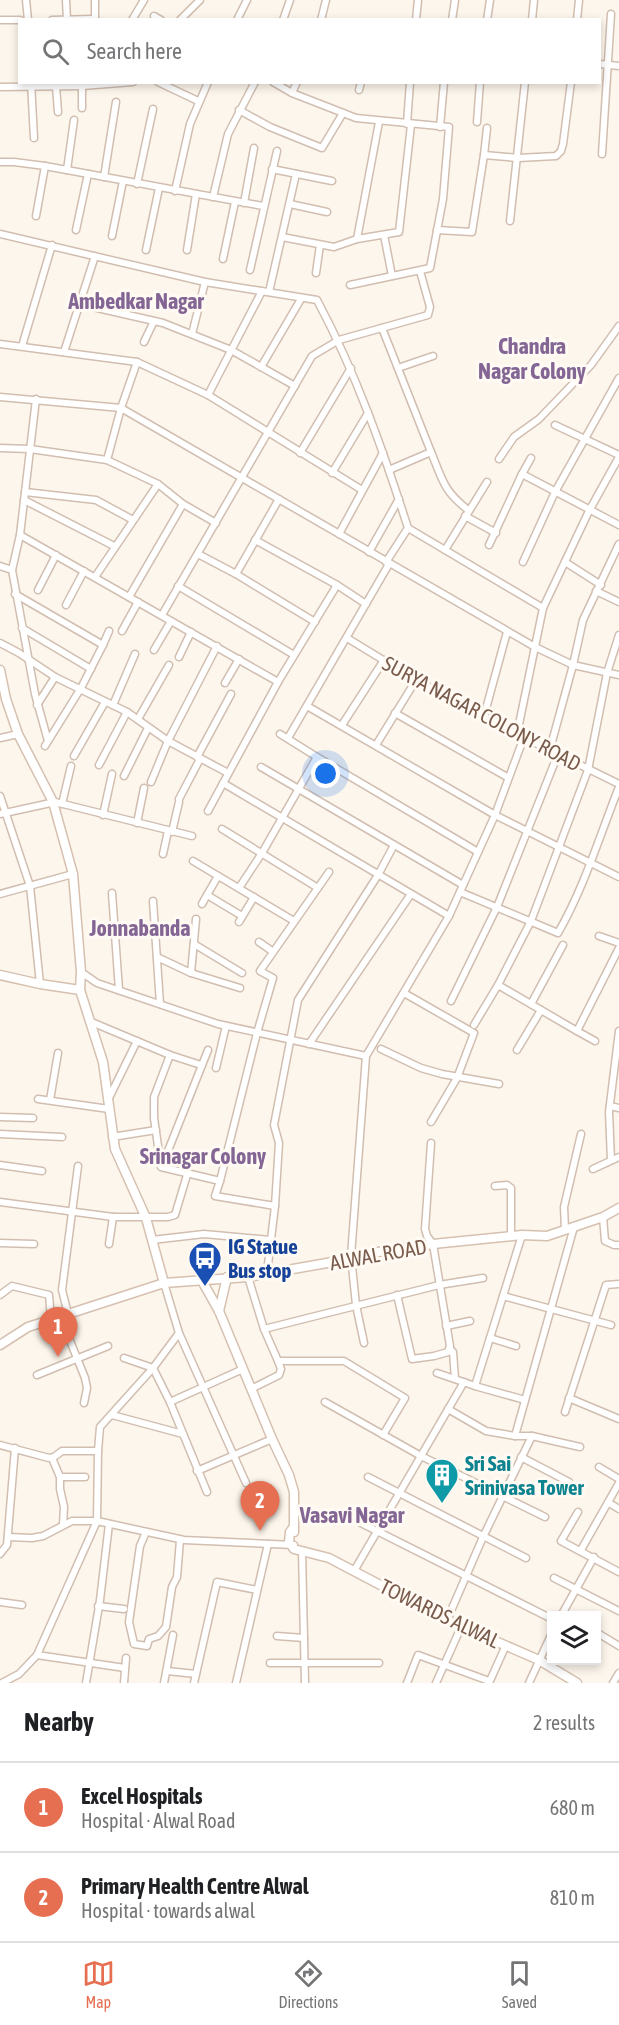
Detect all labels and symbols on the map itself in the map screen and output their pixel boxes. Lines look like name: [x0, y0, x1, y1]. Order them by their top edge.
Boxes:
district label: Ambedkar Nagar: [67, 288, 204, 314]
district label: Chandra Nagar Colony: [478, 333, 586, 384]
street label: SURYA NAGAR COLONY ROAD: [379, 651, 585, 775]
your location: [311, 759, 340, 788]
district label: Jonnabanda: [89, 915, 190, 941]
district label: Srinagar Colony: [140, 1143, 266, 1169]
place label: IG Statue Bus stop: [228, 1234, 298, 1282]
street label: ALWAL ROAD: [328, 1234, 428, 1274]
bus stop icon: IG Statue Bus stop: [187, 1240, 223, 1287]
pin: 1: [38, 1308, 78, 1357]
place label: Sri Sai Srinivasa Tower: [465, 1451, 585, 1499]
building icon: Sri Sai Srinivasa Tower: [424, 1457, 460, 1504]
pin: 2: [240, 1482, 280, 1531]
district label: Vasavi Nagar: [299, 1502, 405, 1528]
street label: TOWARDS ALWAL: [376, 1574, 504, 1652]

